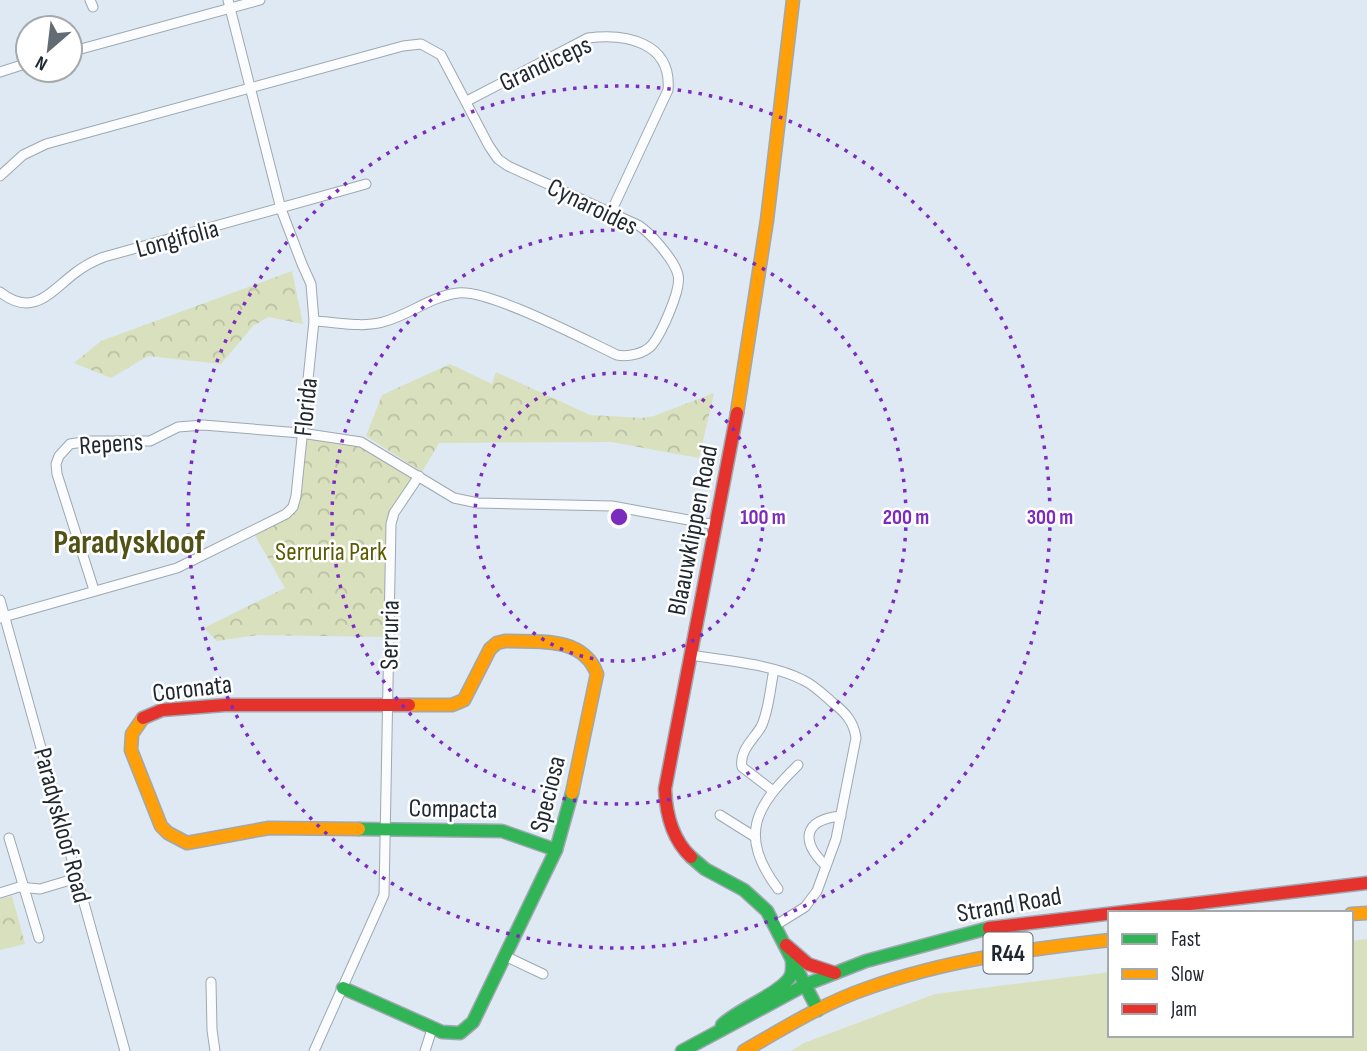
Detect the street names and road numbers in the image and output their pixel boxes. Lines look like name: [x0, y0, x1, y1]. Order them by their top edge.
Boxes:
street label: Grandiceps: [495, 30, 596, 99]
street label: Cynaroides: [542, 172, 643, 243]
street label: Longifolia: [133, 214, 222, 265]
street label: Florida: [288, 376, 325, 438]
street label: Repens: [78, 427, 144, 462]
street label: Blaauwklippen Road: [662, 443, 725, 618]
street label: Serruria: [374, 600, 407, 670]
street label: Coronata: [151, 669, 234, 710]
street label: Paradyskloof Road: [26, 745, 97, 906]
street label: Speciosa: [524, 753, 573, 836]
street label: Compacta: [408, 793, 498, 826]
street label: Strand Road: [955, 881, 1064, 930]
road number: R44: [984, 932, 1032, 973]

